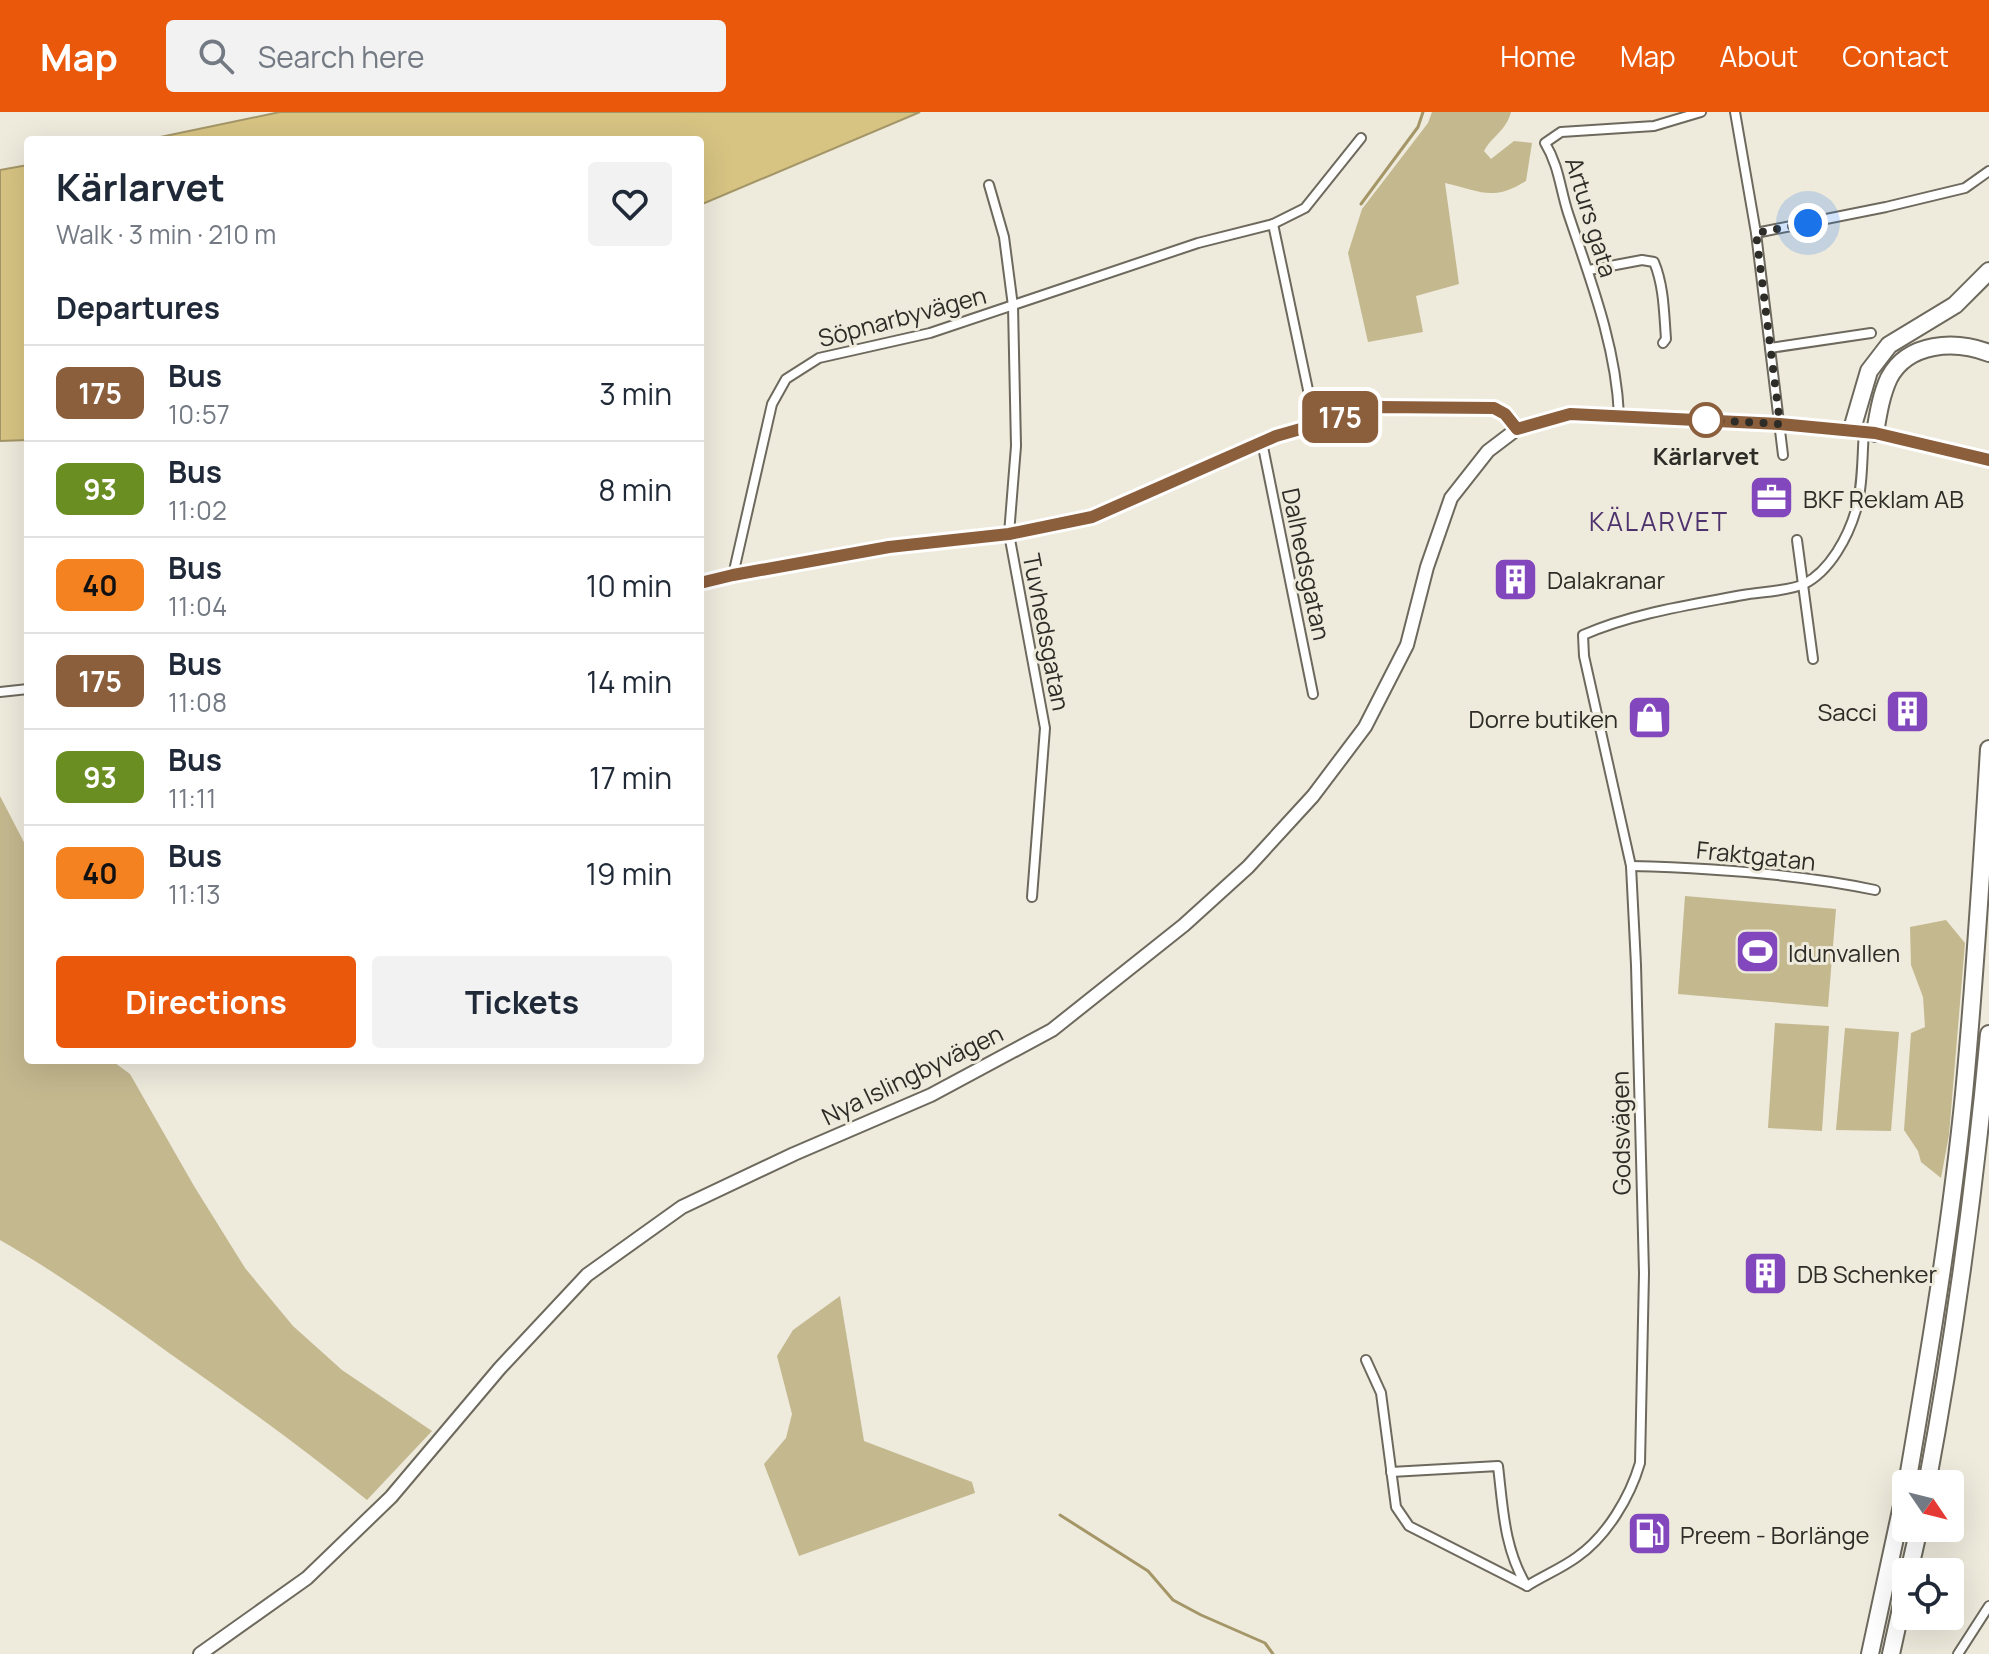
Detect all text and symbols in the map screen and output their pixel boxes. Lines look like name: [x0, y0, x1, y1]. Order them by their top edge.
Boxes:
search box: [166, 20, 726, 92]
text: Map: [40, 30, 118, 82]
icon: search: [194, 34, 238, 78]
text: Search here: [258, 36, 425, 77]
text: Home: [1500, 37, 1576, 75]
text: Map: [1620, 37, 1676, 75]
text: About: [1720, 37, 1798, 75]
text: Contact: [1842, 37, 1949, 75]
street label: Arturs gata: [1558, 153, 1626, 281]
text: Kärlarvet: [56, 160, 225, 212]
button: heart: [588, 162, 672, 246]
your location: [1788, 203, 1828, 243]
text: Walk · 3 min · 210 m: [56, 216, 276, 252]
street label: Söpnarbyvägen: [814, 278, 990, 354]
text: Departures: [56, 287, 220, 328]
text: Bus: [168, 355, 222, 396]
text: 3 min: [599, 373, 672, 414]
text: 175: [78, 374, 122, 412]
line badge: 175: [1294, 391, 1386, 443]
text: 10:57: [168, 396, 230, 432]
text: 175: [1318, 398, 1362, 436]
marker: Kärlarvet: [1689, 403, 1723, 437]
place label: Kärlarvet: [1653, 439, 1759, 472]
text: Bus: [168, 451, 222, 492]
text: 8 min: [598, 469, 672, 510]
text: 93: [83, 470, 117, 508]
office icon: BKF Reklam AB: [1748, 474, 1796, 522]
place label: BKF Reklam AB: [1803, 482, 1964, 515]
street label: Dalhedsgatan: [1275, 485, 1339, 643]
text: 11:02: [168, 492, 227, 528]
district label: KÄLARVET: [1589, 503, 1729, 539]
text: Bus: [168, 547, 222, 588]
street label: Tuvhedsgatan: [1016, 551, 1078, 713]
building icon: Dalakranar: [1492, 555, 1540, 603]
place label: Dalakranar: [1547, 563, 1665, 596]
text: 10 min: [586, 565, 672, 606]
text: 40: [82, 566, 118, 604]
text: 11:04: [168, 588, 227, 624]
text: Bus: [168, 643, 222, 684]
text: 14 min: [586, 661, 672, 702]
text: 175: [78, 662, 122, 700]
text: 11:08: [168, 684, 227, 720]
building icon: Sacci: [1884, 687, 1932, 735]
shop icon: Dorre butiken: [1625, 694, 1673, 742]
place label: Sacci: [1817, 695, 1877, 728]
place label: Dorre butiken: [1469, 702, 1618, 735]
text: Bus: [168, 739, 222, 780]
text: 17 min: [589, 757, 672, 798]
text: 93: [83, 758, 117, 796]
text: 11:11: [168, 780, 216, 816]
street label: Fraktgatan: [1695, 832, 1817, 878]
text: Bus: [168, 835, 222, 876]
text: 19 min: [585, 853, 672, 894]
text: 40: [82, 854, 118, 892]
text: 11:13: [168, 876, 221, 912]
sports icon: Idunvallen: [1733, 928, 1781, 976]
place label: Idunvallen: [1788, 936, 1900, 969]
button: Directions: [56, 956, 356, 1048]
button: Tickets: [372, 956, 672, 1048]
street label: Nya Islingbyvägen: [816, 1016, 1008, 1132]
street label: Godsvägen: [1602, 1071, 1638, 1195]
building icon: DB Schenker: [1742, 1249, 1790, 1297]
place label: DB Schenker: [1797, 1257, 1938, 1290]
north arrow: [1892, 1470, 1964, 1542]
map controls: [1892, 1470, 1964, 1630]
fuel station icon: Preem - Borlänge: [1625, 1510, 1673, 1558]
place label: Preem - Borlänge: [1680, 1518, 1870, 1551]
button: locate: [1892, 1558, 1964, 1630]

